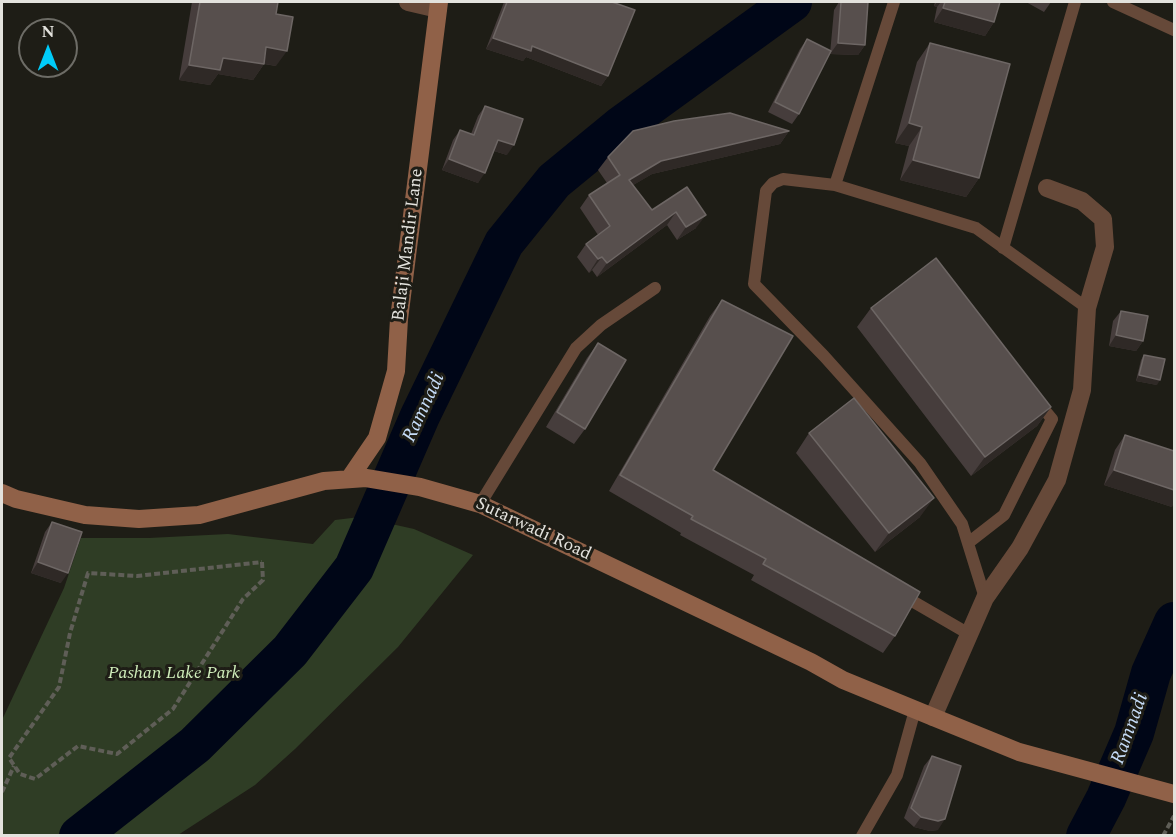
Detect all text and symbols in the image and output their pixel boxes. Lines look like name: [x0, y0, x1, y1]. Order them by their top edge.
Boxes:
north arrow: [18, 18, 78, 78]
text: N: [41, 20, 55, 44]
street label: Balaji Mandir Lane: [389, 167, 429, 323]
water label: Ramnadi: [398, 369, 452, 447]
street label: Sutarwadi Road: [472, 494, 594, 566]
park label: Pashan Lake Park: [108, 663, 240, 685]
water label: Ramnadi: [1107, 690, 1155, 768]

